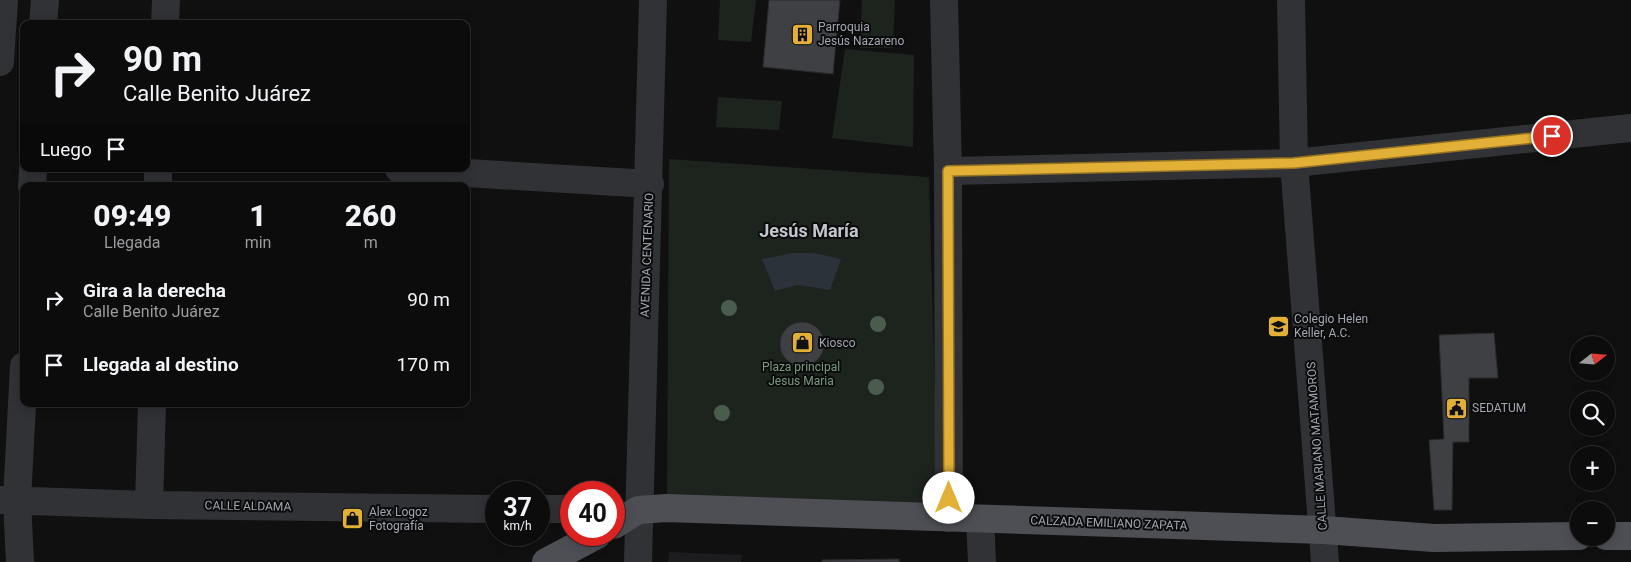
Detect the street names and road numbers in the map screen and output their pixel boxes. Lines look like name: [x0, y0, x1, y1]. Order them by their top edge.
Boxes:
street label: AVENIDA CENTENARIO: [638, 193, 656, 317]
street label: CALLE MARIANO MATAMOROS: [1304, 361, 1330, 531]
street label: CALLE ALDAMA: [205, 498, 292, 514]
street label: CALZADA EMILIANO ZAPATA: [1030, 513, 1188, 533]

